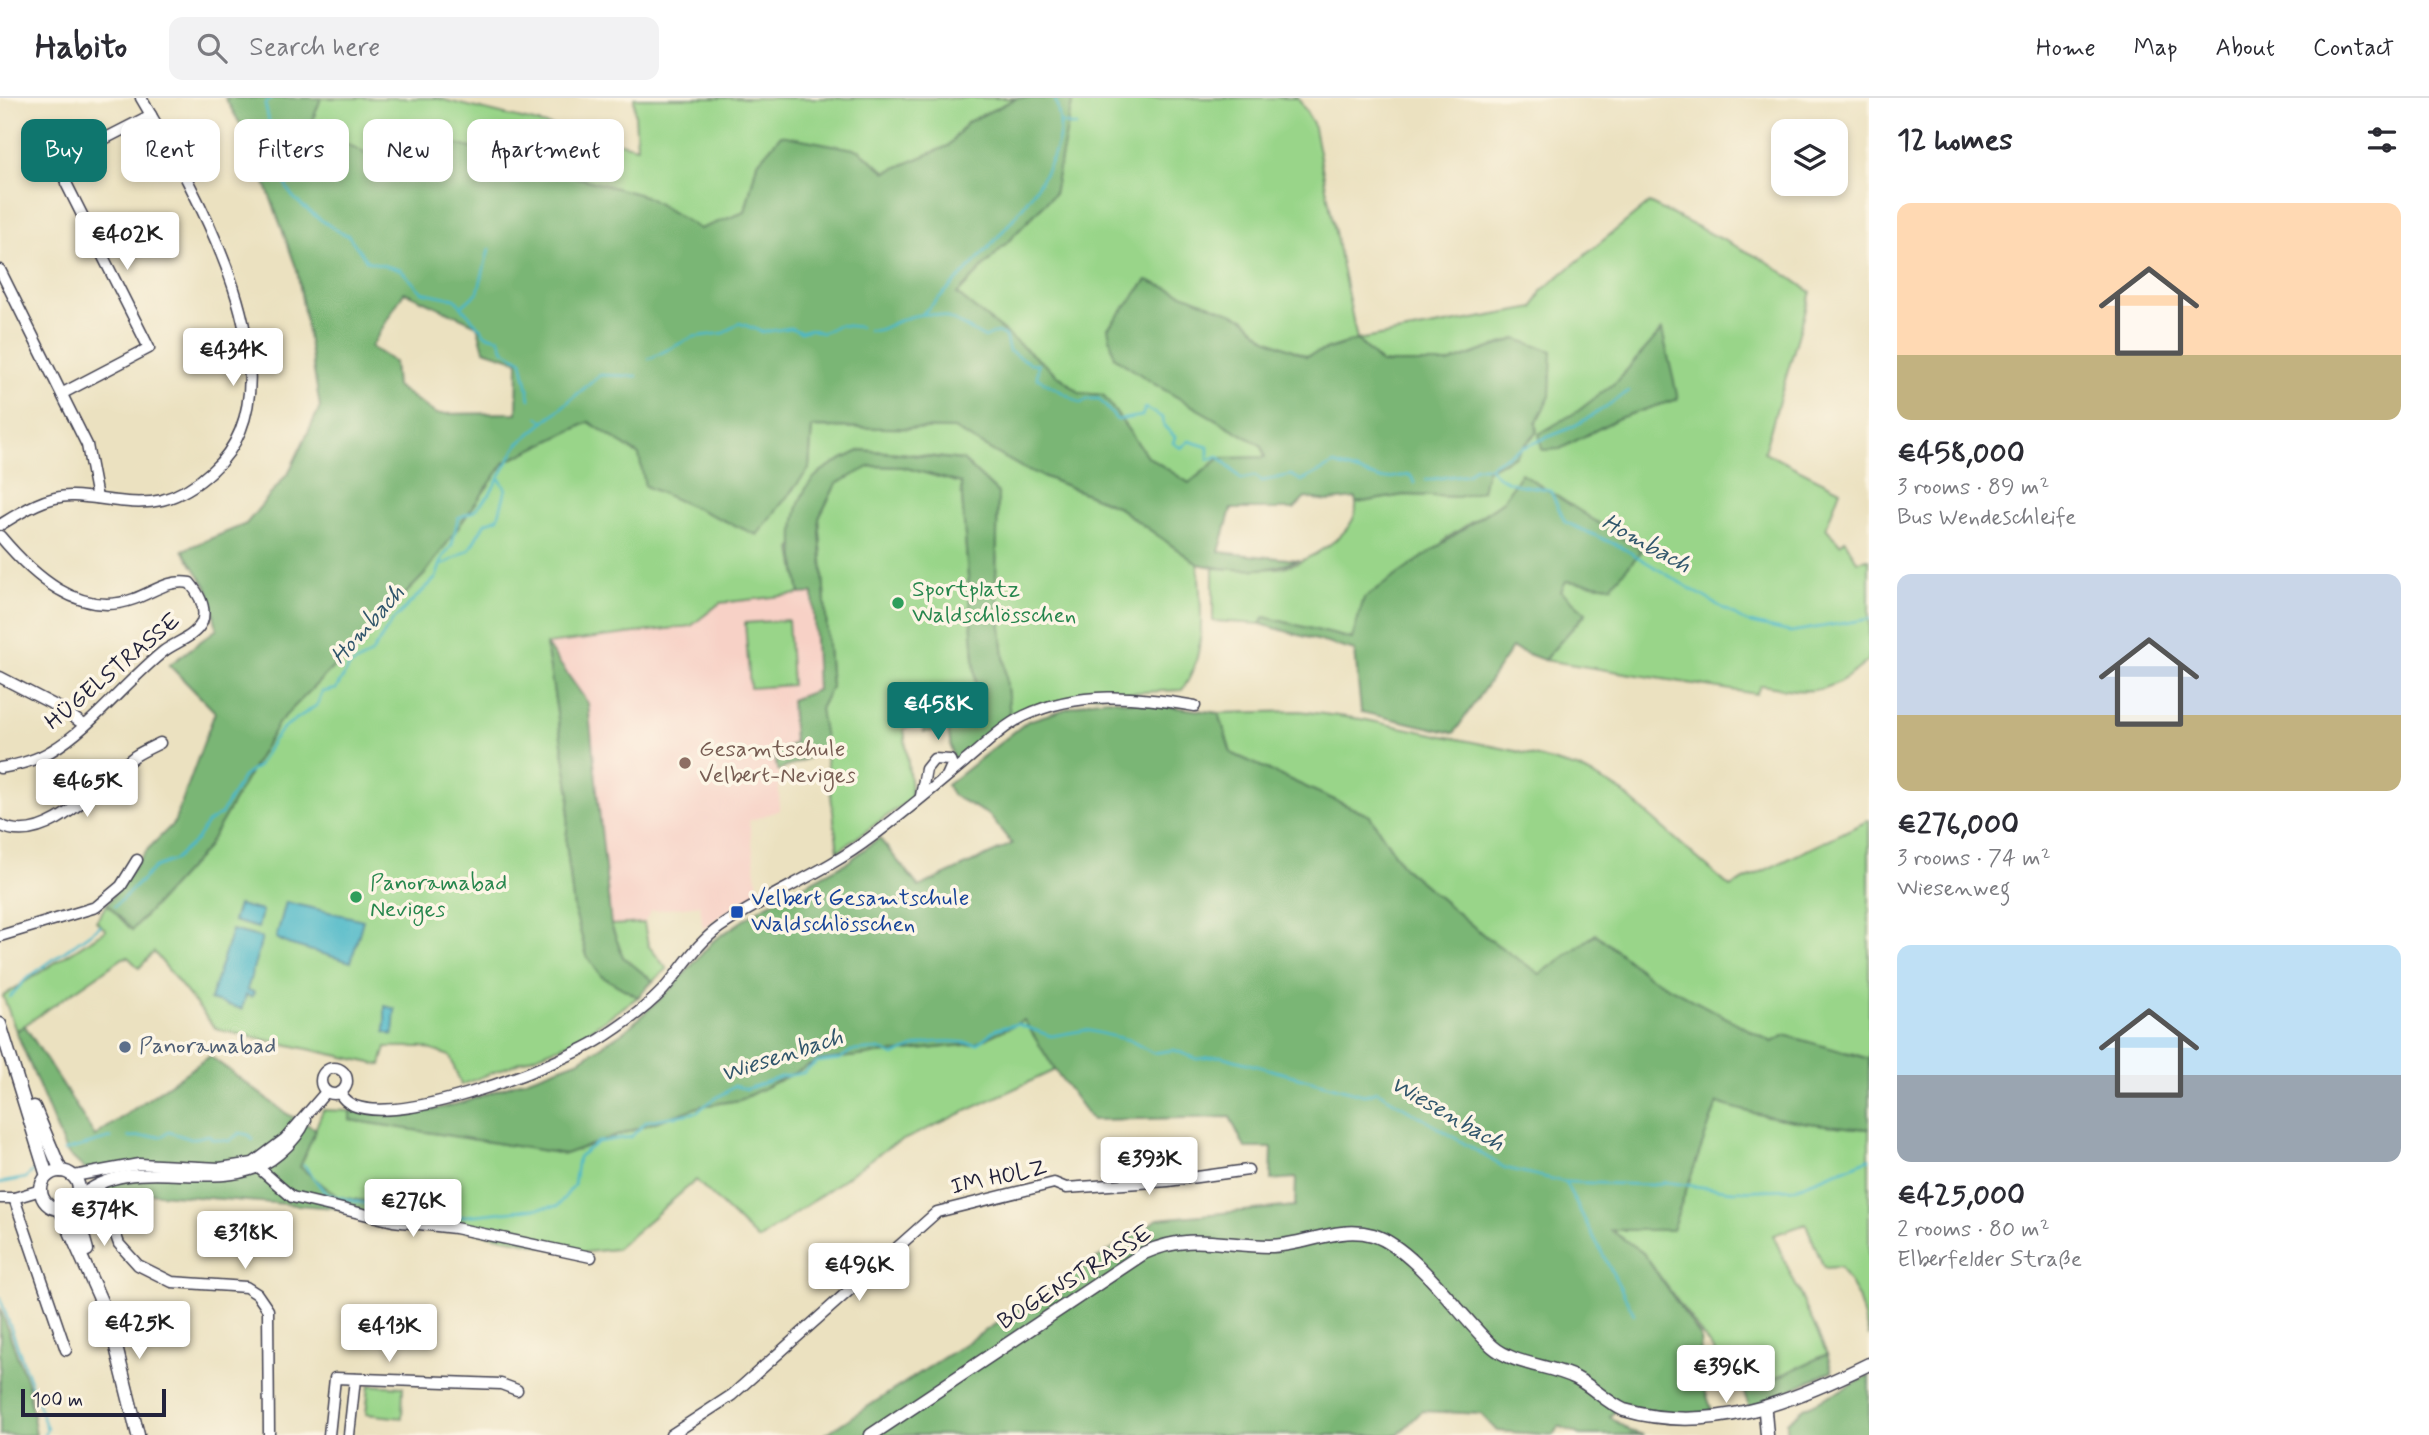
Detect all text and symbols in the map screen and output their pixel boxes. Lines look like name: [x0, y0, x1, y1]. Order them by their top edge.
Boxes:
search box: [169, 17, 659, 80]
text: Habito: [35, 26, 127, 70]
icon: search: [193, 29, 231, 67]
text: Search here: [249, 31, 380, 65]
text: Home: [2036, 33, 2096, 64]
text: Map: [2134, 33, 2178, 64]
text: About: [2216, 33, 2275, 64]
text: Contact: [2313, 33, 2394, 64]
chip: Buy: [21, 119, 107, 182]
chip: Rent: [121, 119, 220, 182]
chip: Filters: [234, 119, 349, 182]
chip: New: [363, 119, 453, 182]
chip: Apartment: [467, 119, 624, 182]
map controls: [1771, 119, 1848, 196]
button: layers: [1771, 119, 1848, 196]
text: 12 homes: [1897, 121, 2013, 160]
icon: filters: [2363, 121, 2401, 159]
pin: €402K: [78, 212, 176, 272]
text: €402K: [91, 220, 163, 250]
icon: home: [2086, 248, 2212, 374]
pin: €434K: [184, 328, 282, 388]
text: €434K: [199, 336, 267, 366]
text: €458,000: [1897, 434, 2025, 473]
text: 3 rooms · 89 m²: [1897, 473, 2049, 503]
text: Bus Wendeschleife: [1897, 503, 2076, 533]
water label: Hombach: [1596, 507, 1696, 581]
place label: Sportplatz Waldschlösschen: [912, 575, 1076, 631]
water label: Hombach: [324, 579, 412, 671]
marker: Sportplatz Waldschlösschen: [890, 595, 906, 611]
street label: HÜGELSTRASSE: [39, 607, 187, 737]
icon: home: [2086, 619, 2212, 745]
pin: €458K: [889, 682, 987, 742]
text: €458K: [903, 690, 973, 720]
place label: Gesamtschule Velbert-Neviges: [699, 735, 856, 793]
marker: Gesamtschule Velbert-Neviges: [677, 755, 693, 771]
pin: €465K: [38, 760, 136, 819]
text: €465K: [52, 767, 122, 797]
text: €276,000: [1897, 805, 2019, 844]
text: 3 rooms · 74 m²: [1897, 844, 2051, 874]
place label: Panoramabad Neviges: [370, 869, 507, 927]
text: Wiesenweg: [1897, 874, 2011, 904]
place label: Velbert Gesamtschule Waldschlösschen: [751, 884, 969, 940]
marker: Panoramabad Neviges: [348, 889, 364, 905]
marker: Velbert Gesamtschule Waldschlösschen: [729, 904, 745, 920]
icon: home: [2086, 990, 2212, 1116]
water label: Wiesenbach: [717, 1022, 847, 1090]
place label: Panoramabad: [139, 1032, 276, 1062]
marker: Panoramabad: [117, 1039, 133, 1055]
water label: Wiesenbach: [1384, 1069, 1510, 1159]
pin: €393K: [1100, 1138, 1198, 1197]
text: €393K: [1117, 1145, 1181, 1175]
street label: IM HOLZ: [948, 1153, 1050, 1203]
text: €425,000: [1897, 1176, 2025, 1215]
pin: €276K: [364, 1180, 462, 1239]
text: €276K: [381, 1187, 446, 1217]
pin: €374K: [55, 1188, 153, 1248]
text: €374K: [71, 1196, 137, 1226]
pin: €318K: [196, 1212, 294, 1271]
text: 2 rooms · 80 m²: [1897, 1215, 2050, 1245]
text: €318K: [213, 1219, 277, 1249]
street label: BOGENSTRASSE: [992, 1219, 1158, 1337]
pin: €496K: [810, 1244, 908, 1303]
text: Elberfelder Straße: [1897, 1245, 2082, 1275]
text: €496K: [824, 1251, 894, 1281]
pin: €425K: [90, 1302, 188, 1361]
pin: €413K: [340, 1304, 438, 1364]
text: €425K: [104, 1309, 174, 1339]
text: €413K: [357, 1312, 421, 1342]
pin: €396K: [1677, 1346, 1775, 1405]
text: €396K: [1693, 1353, 1759, 1383]
scale bar: [21, 1386, 166, 1418]
text: 100 m: [32, 1388, 83, 1413]

